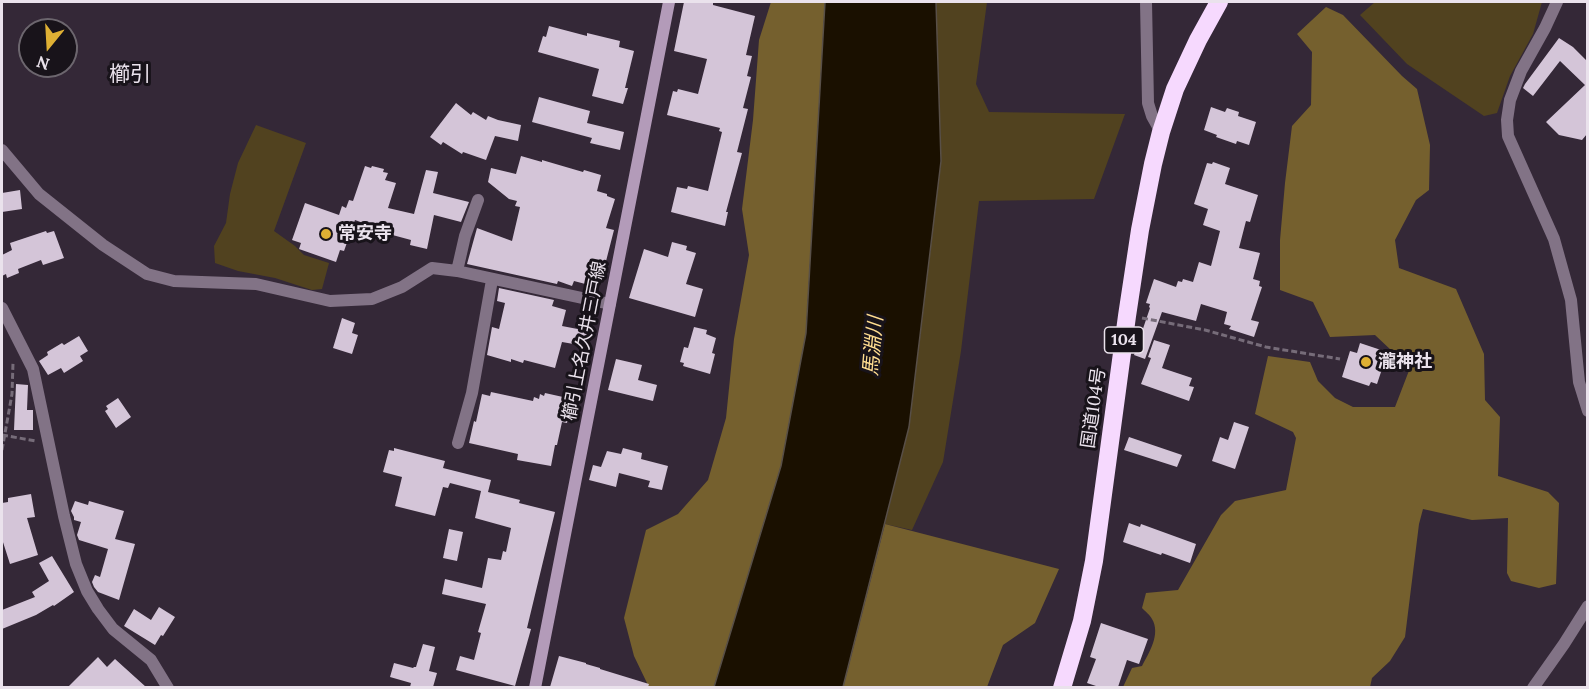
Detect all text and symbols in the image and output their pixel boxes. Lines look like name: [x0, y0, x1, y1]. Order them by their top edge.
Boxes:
north arrow: [18, 18, 78, 78]
text: N: [34, 52, 52, 75]
district label: 櫛引: [109, 62, 151, 88]
place label: 常安寺: [338, 223, 392, 245]
marker: 常安寺: [319, 227, 333, 241]
street label: 櫛引上名久井三戸線: [559, 259, 611, 423]
water label: 馬淵川: [859, 315, 889, 377]
road number: 104: [1104, 327, 1144, 353]
place label: 瀧神社: [1378, 351, 1432, 373]
marker: 瀧神社: [1359, 355, 1373, 369]
street label: 国道104号: [1078, 366, 1110, 450]

